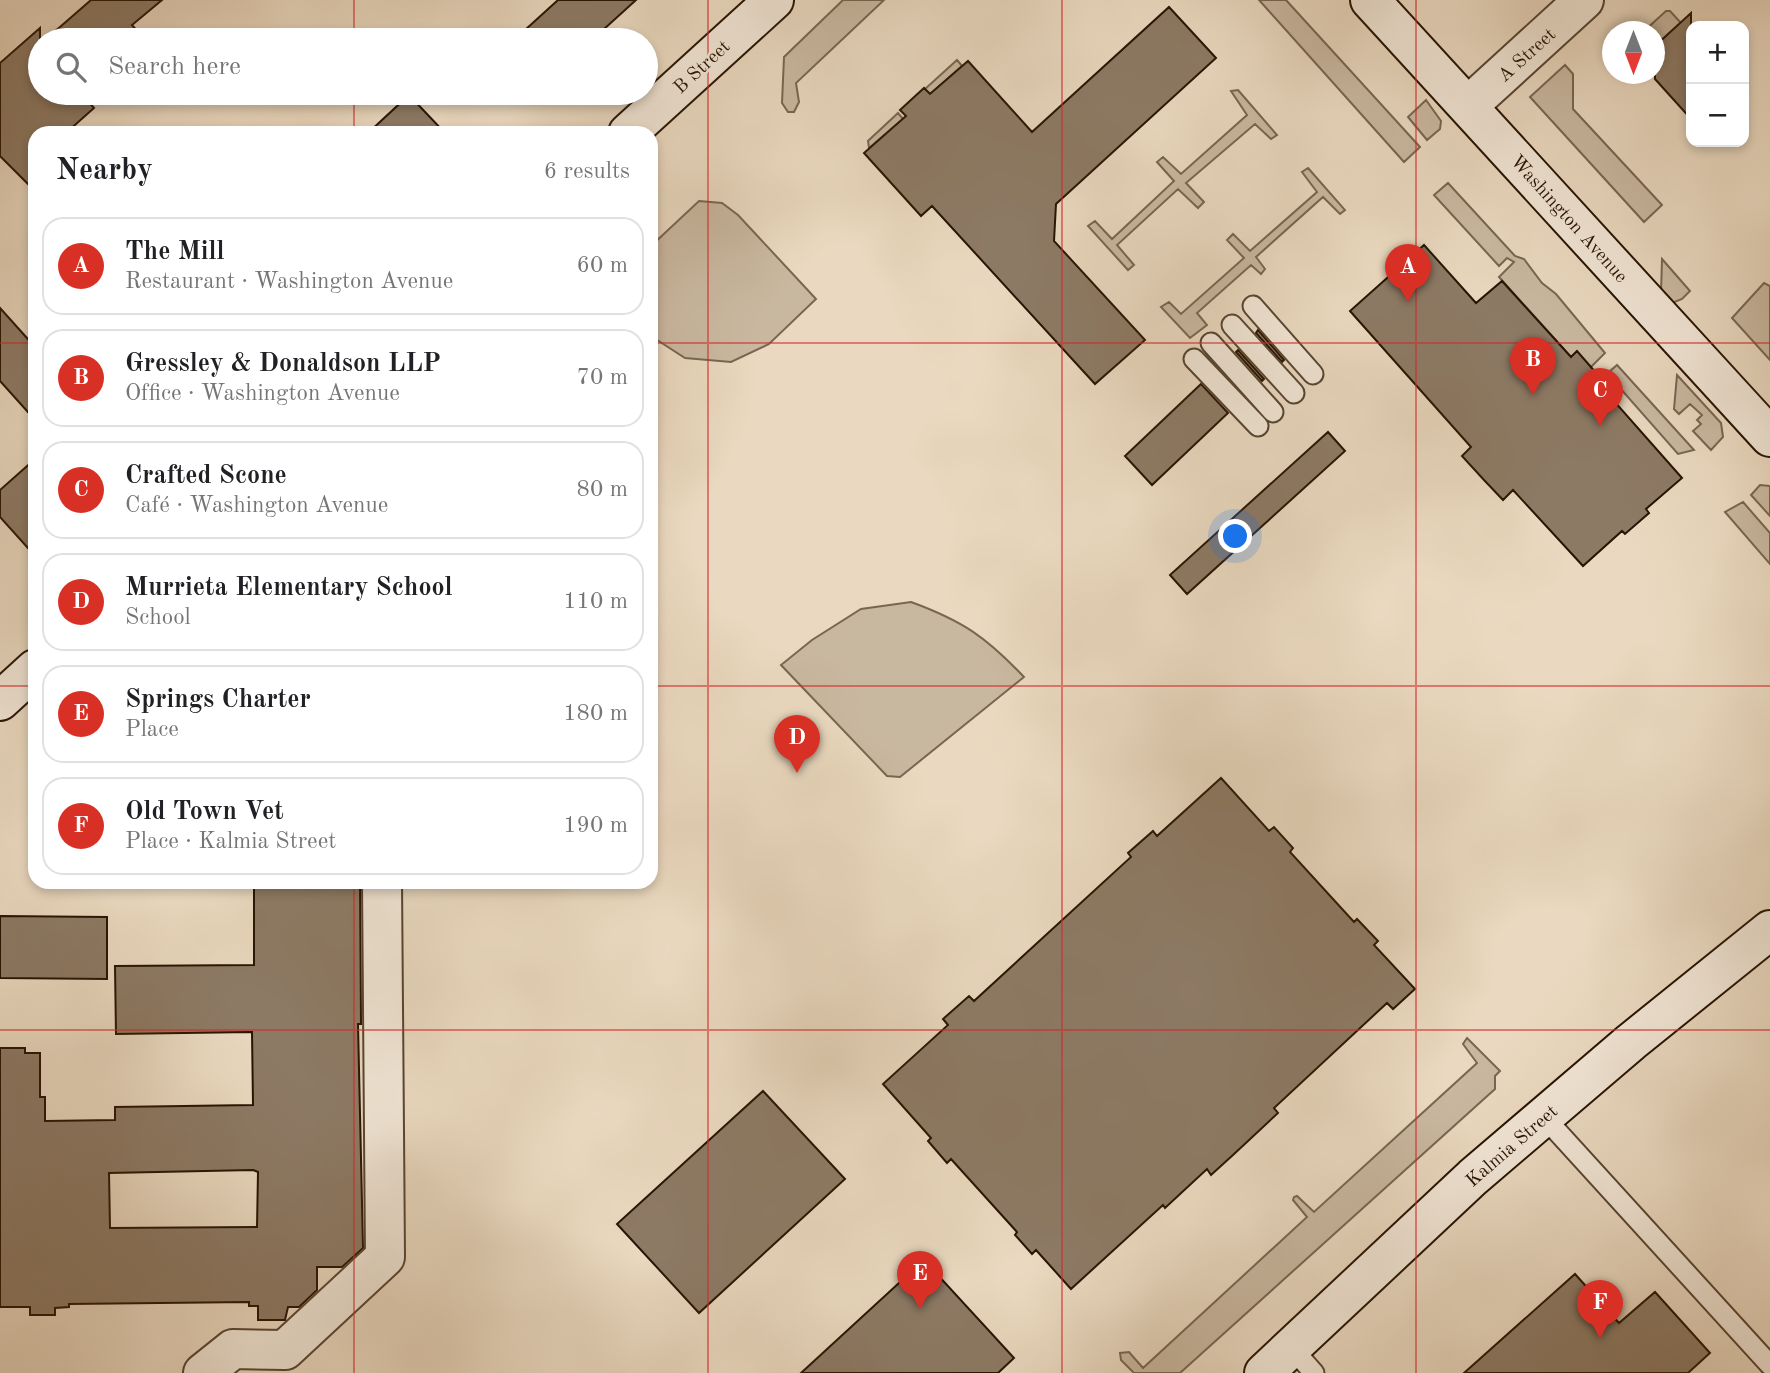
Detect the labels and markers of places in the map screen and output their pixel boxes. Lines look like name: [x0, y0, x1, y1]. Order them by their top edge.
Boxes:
pin: A: [1385, 244, 1431, 302]
pin: B: [1510, 337, 1556, 395]
pin: C: [1577, 368, 1623, 426]
pin: D: [774, 715, 820, 773]
pin: E: [897, 1251, 943, 1309]
pin: F: [1577, 1280, 1623, 1338]

